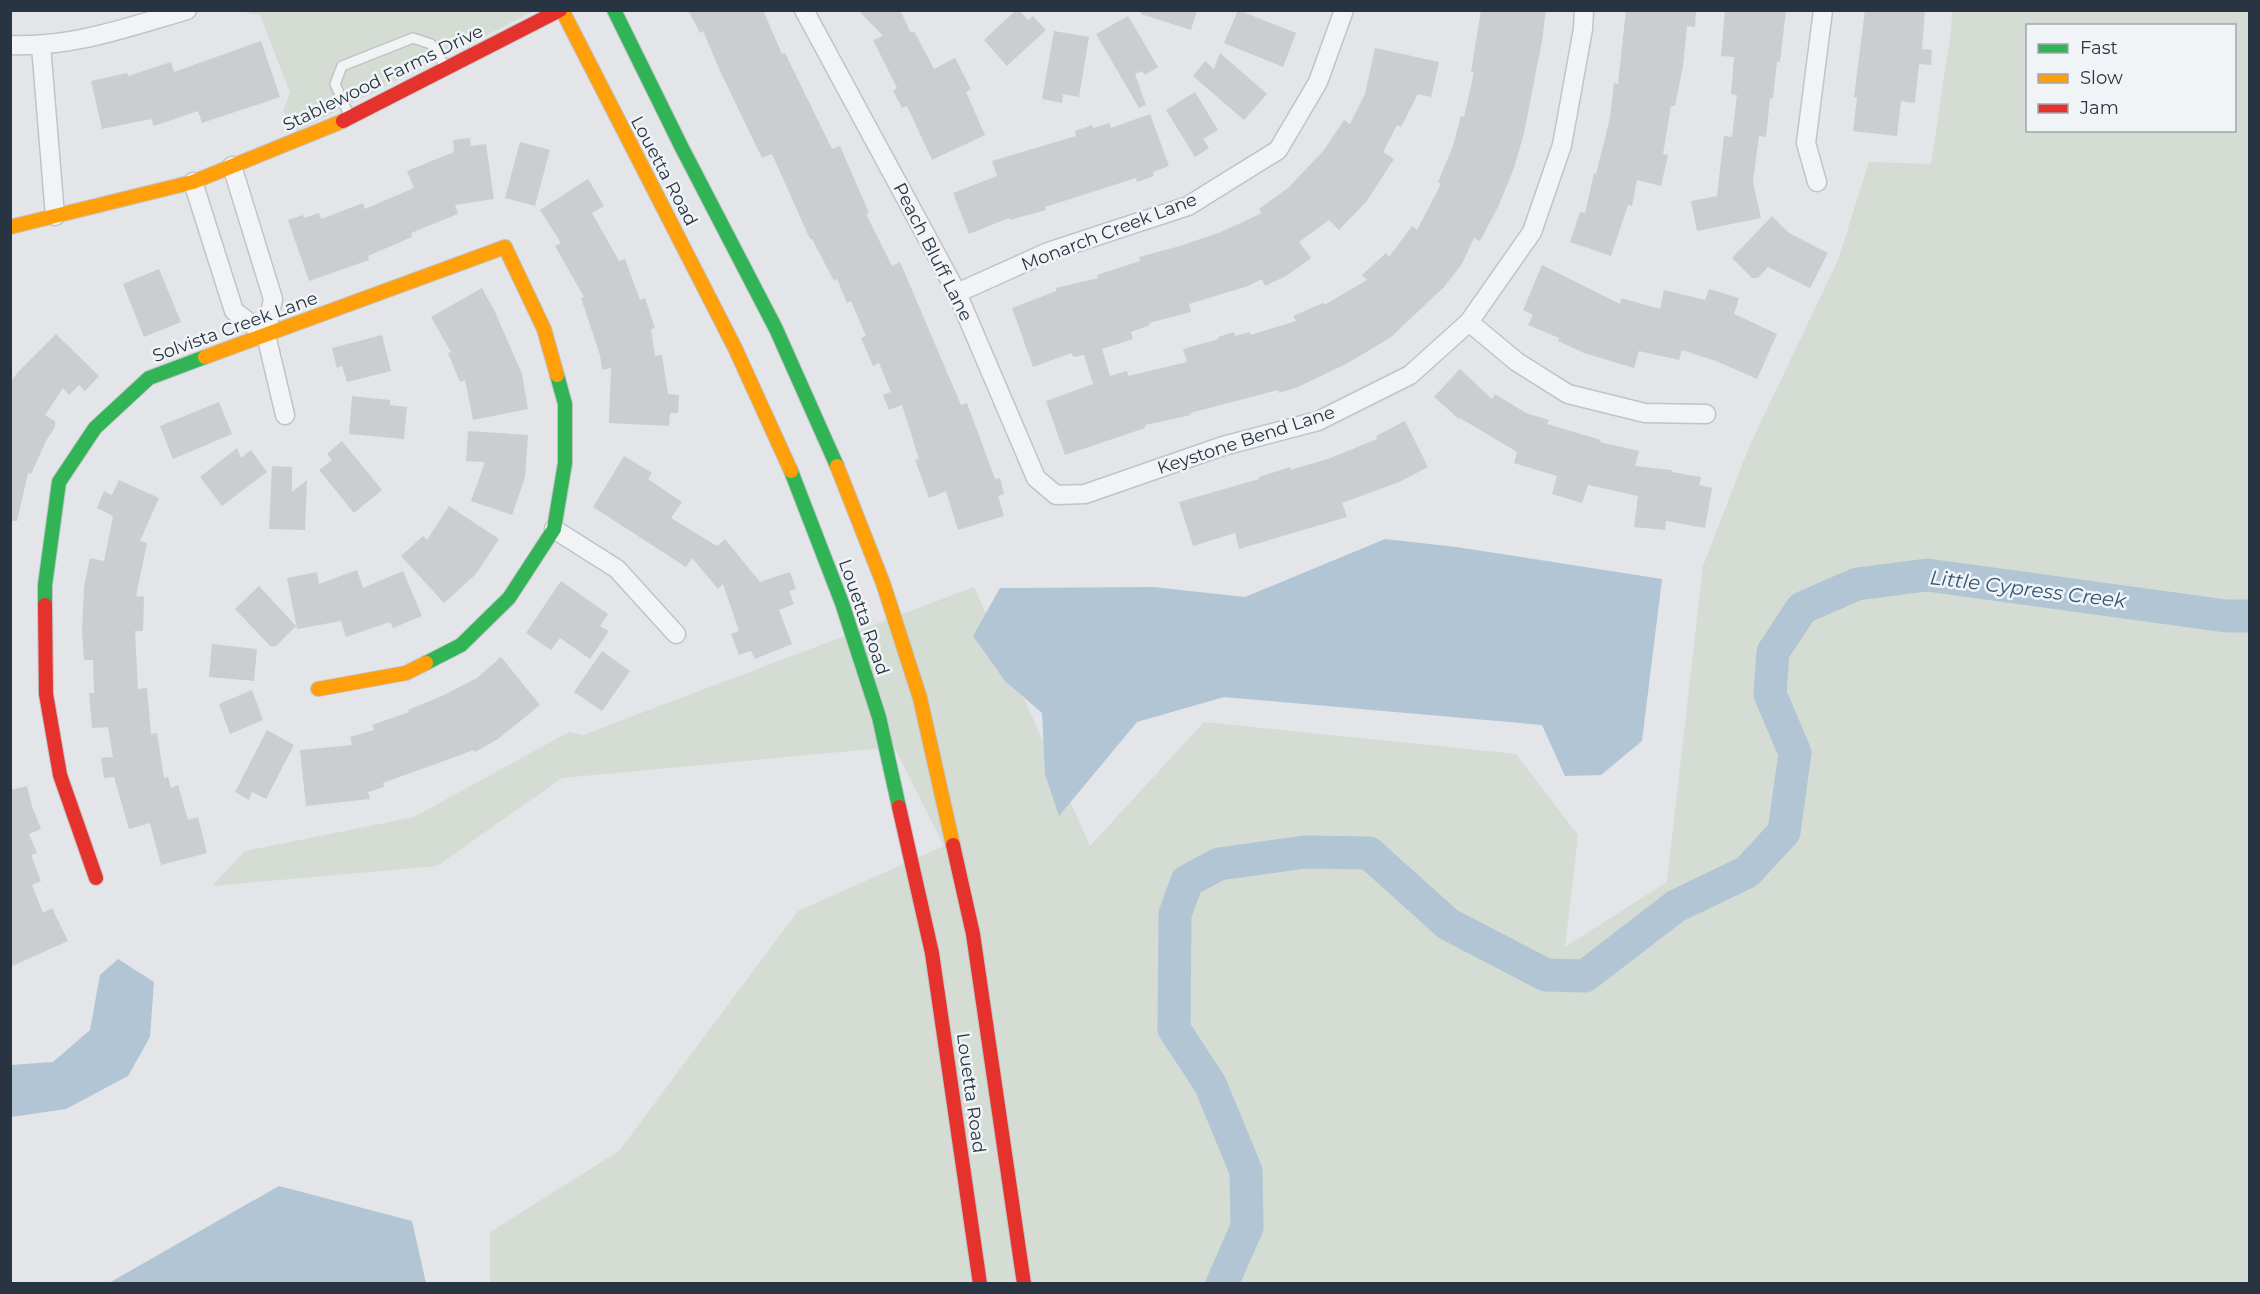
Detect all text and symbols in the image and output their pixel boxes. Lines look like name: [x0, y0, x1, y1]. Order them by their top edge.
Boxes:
street label: Stablewood Farms Drive: [279, 20, 487, 136]
legend: [2026, 24, 2236, 132]
text: Fast: [2080, 37, 2118, 59]
text: Slow: [2080, 67, 2123, 89]
text: Jam: [2079, 97, 2119, 119]
street label: Louetta Road: [626, 112, 702, 230]
street label: Peach Bluff Lane: [889, 179, 977, 325]
street label: Monarch Creek Lane: [1018, 188, 1200, 276]
street label: Solvista Creek Lane: [149, 287, 321, 367]
street label: Keystone Bend Lane: [1154, 401, 1338, 479]
street label: Louetta Road: [834, 556, 894, 678]
water label: Little Cypress Creek: [1929, 565, 2129, 613]
street label: Louetta Road: [952, 1031, 990, 1155]

